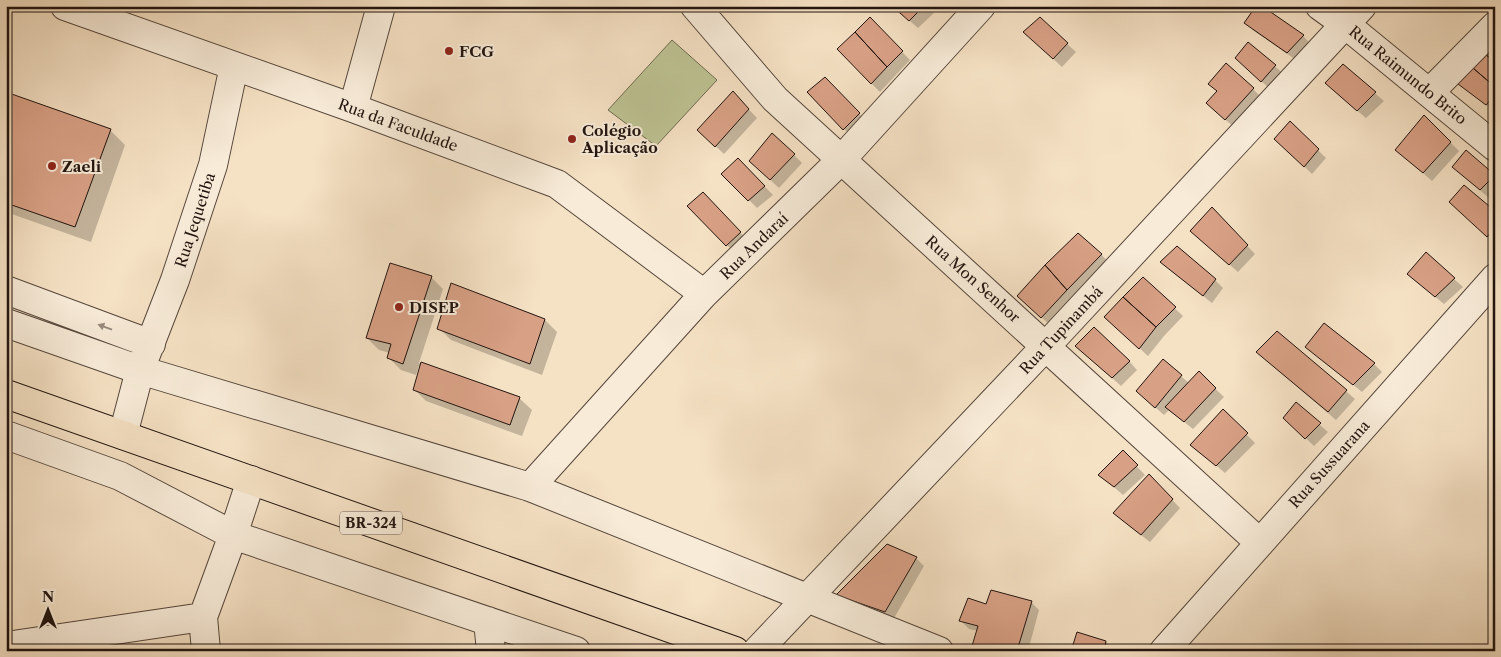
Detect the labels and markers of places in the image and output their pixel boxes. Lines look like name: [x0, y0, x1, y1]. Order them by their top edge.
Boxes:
place label: FCG: [459, 42, 494, 61]
marker: FCG: [443, 45, 455, 57]
place label: Colégio Aplicação: [581, 121, 658, 157]
marker: Colégio Aplicação: [566, 133, 578, 145]
place label: Zaeli: [62, 157, 102, 176]
marker: Zaeli: [46, 160, 58, 172]
place label: DISEP: [409, 298, 459, 317]
marker: DISEP: [393, 301, 405, 313]

